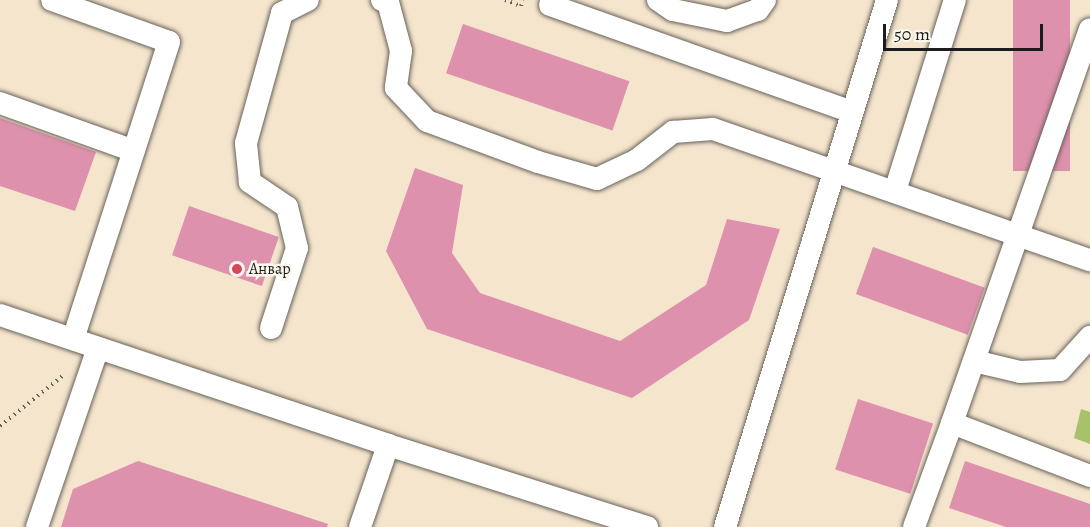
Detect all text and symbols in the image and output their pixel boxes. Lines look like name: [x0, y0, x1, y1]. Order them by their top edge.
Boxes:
scale bar: [886, 12, 1046, 50]
text: 50 m: [894, 22, 930, 46]
place label: Анвар: [249, 259, 291, 279]
marker: Анвар: [230, 262, 244, 276]

